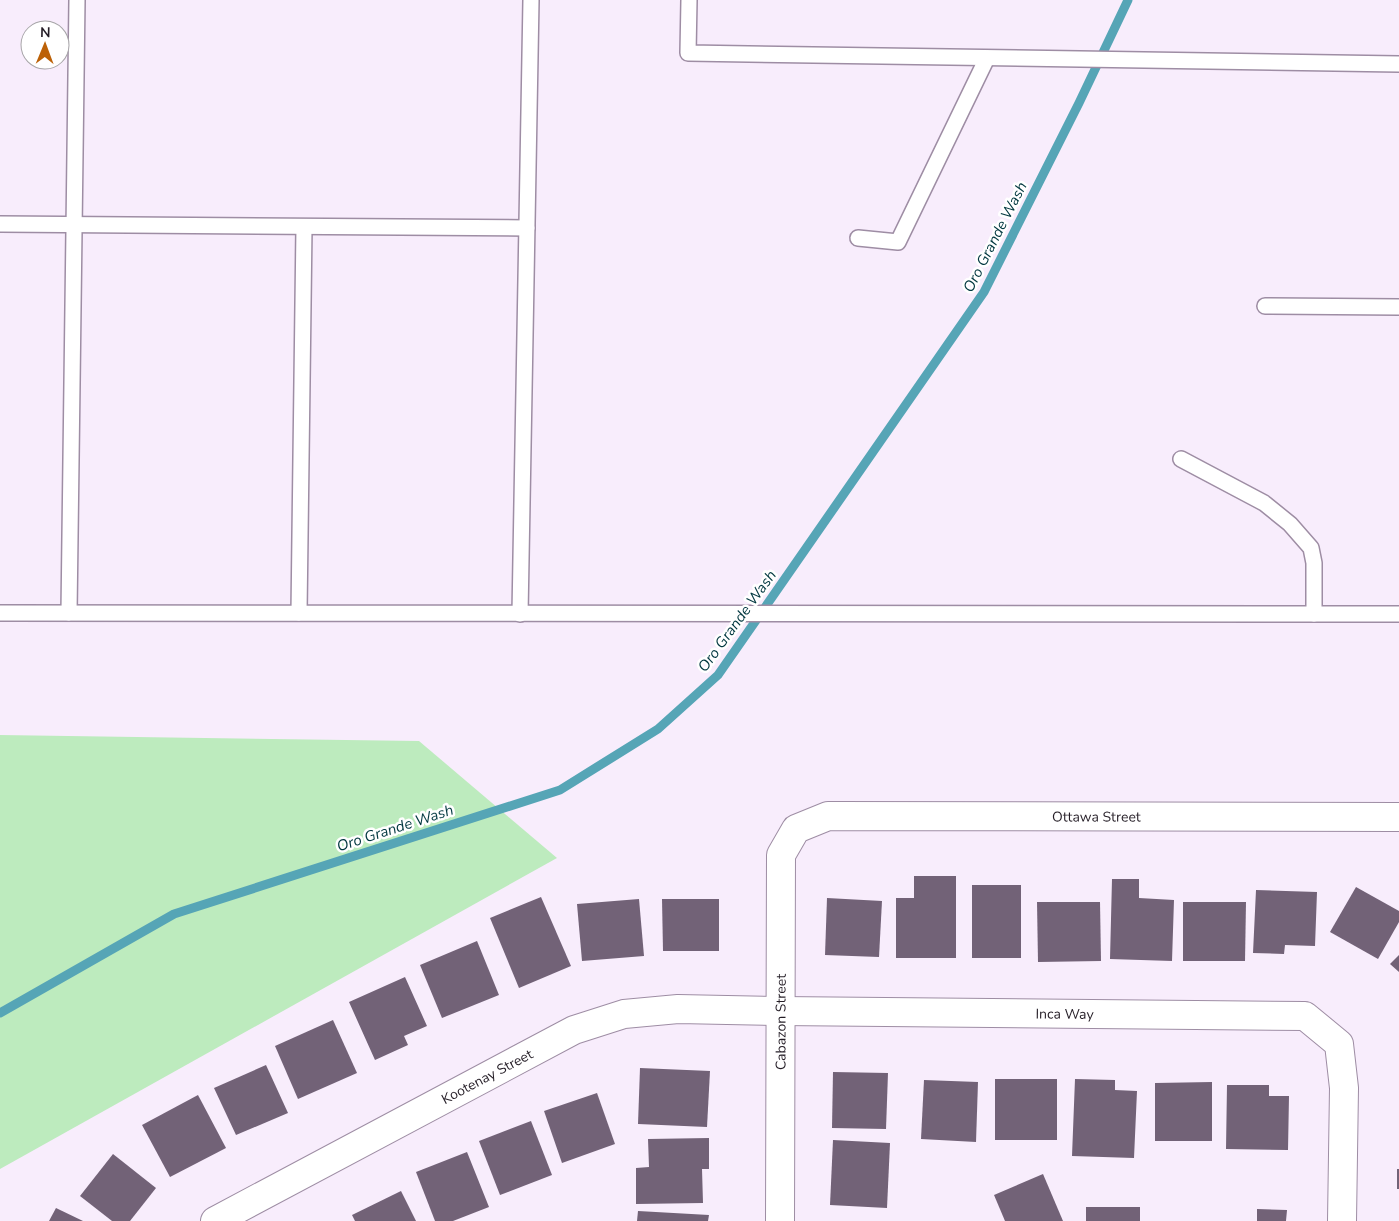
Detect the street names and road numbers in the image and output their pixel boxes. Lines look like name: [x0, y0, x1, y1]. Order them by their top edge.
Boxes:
street label: Ottawa Street: [1052, 807, 1141, 827]
street label: Cabazon Street: [771, 974, 791, 1070]
street label: Inca Way: [1035, 1004, 1095, 1024]
street label: Kootenay Street: [438, 1045, 536, 1109]

